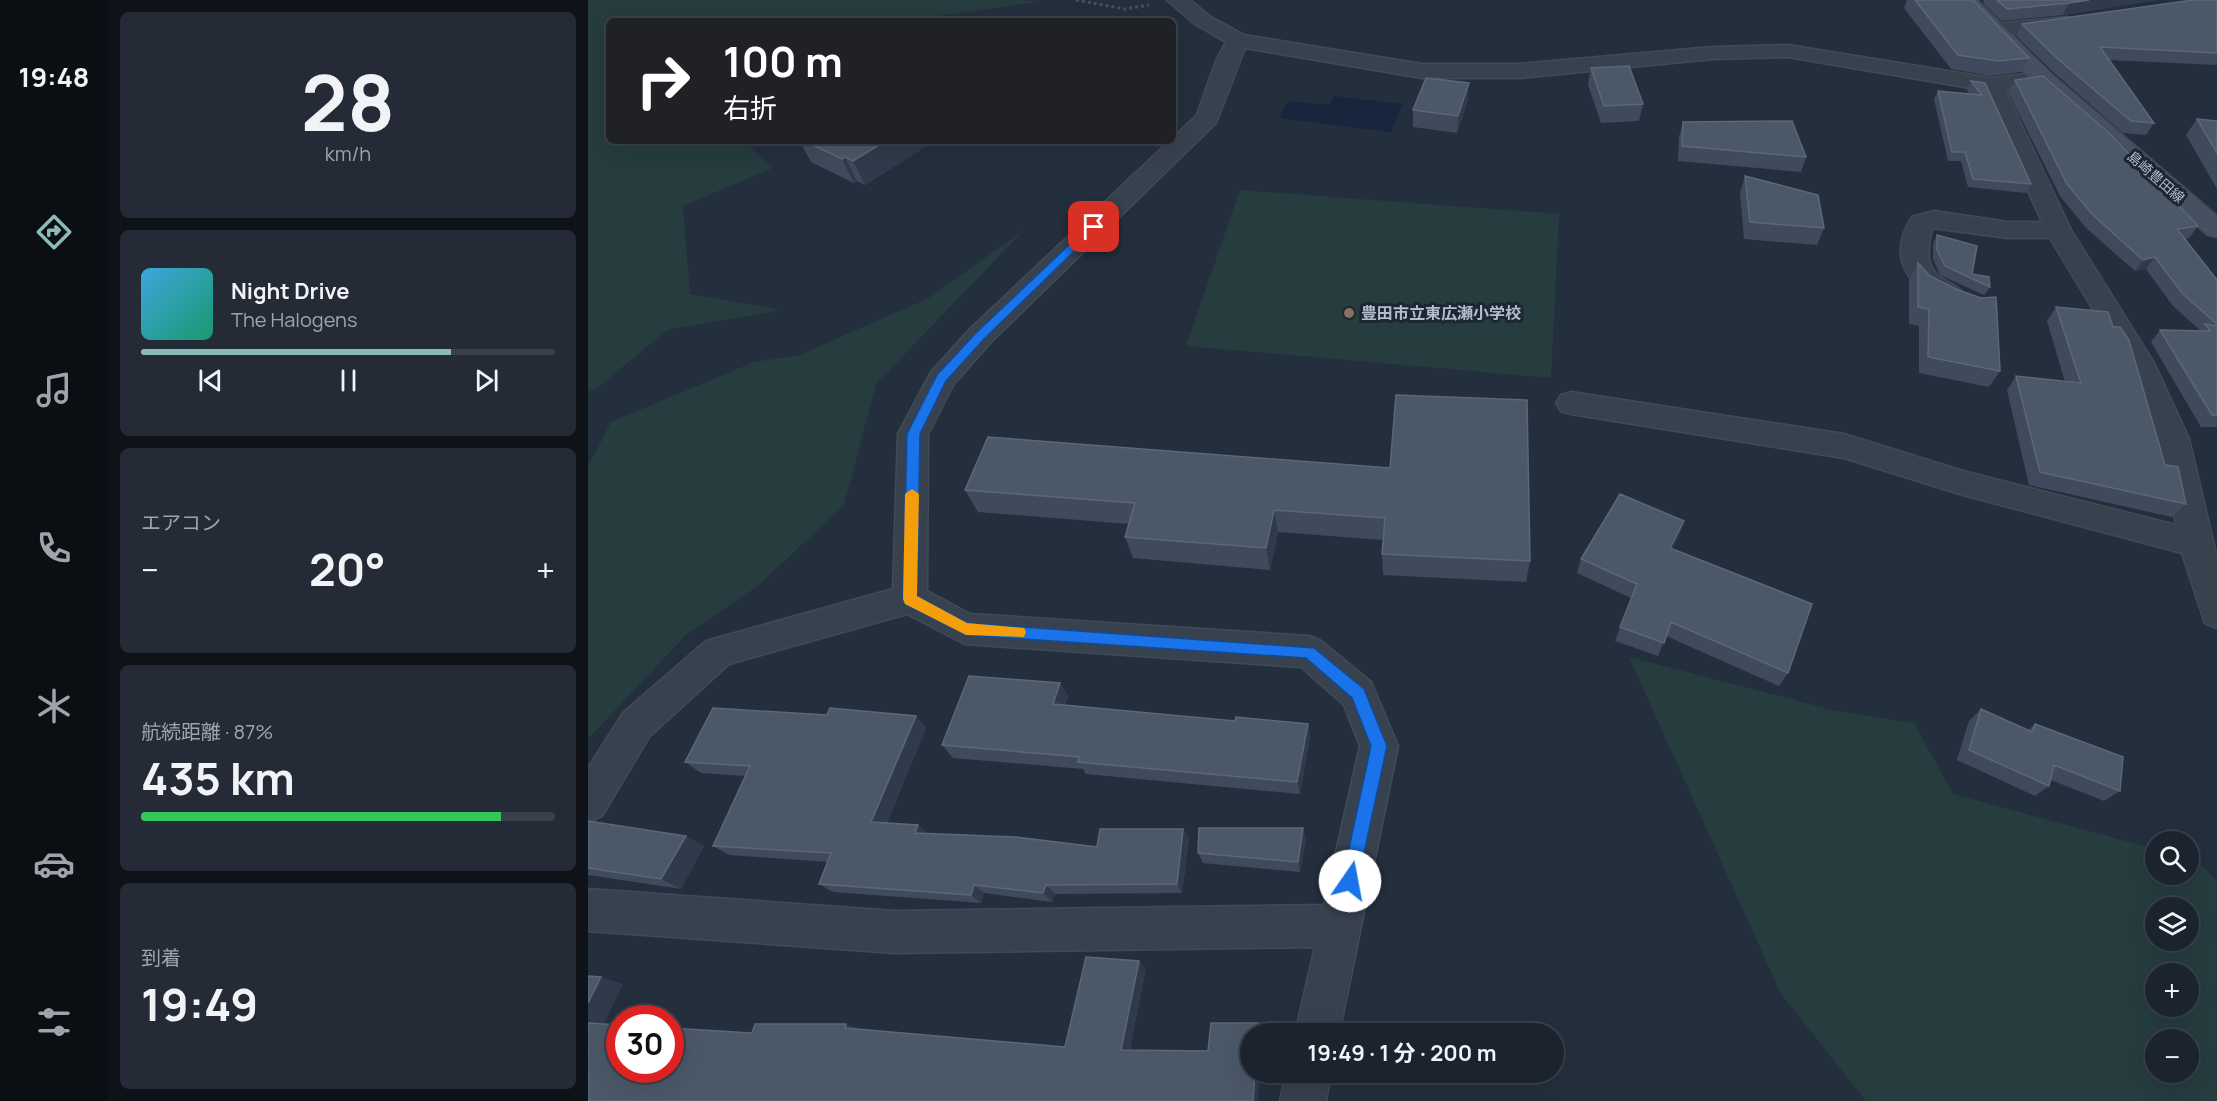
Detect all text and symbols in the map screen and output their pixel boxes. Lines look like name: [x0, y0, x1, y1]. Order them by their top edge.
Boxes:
text: 100 m: [723, 32, 843, 90]
icon: right: [624, 42, 702, 120]
text: 28: [301, 48, 395, 154]
text: 19:48: [19, 58, 89, 95]
text: 右折: [723, 89, 777, 126]
text: km/h: [325, 140, 371, 167]
street label: 島崎豊田線: [2124, 146, 2189, 207]
pin: [1068, 201, 1119, 252]
icon: arrive: [1077, 210, 1110, 243]
icon: directions: [33, 211, 75, 253]
text: Night Drive: [231, 276, 350, 306]
place label: 豊田市立東広瀬小学校: [1361, 302, 1521, 324]
text: The Halogens: [231, 306, 357, 333]
marker: 豊田市立東広瀬小学校: [1342, 306, 1356, 320]
icon: previous: [194, 364, 227, 397]
icon: pause: [332, 364, 365, 397]
icon: next: [470, 364, 503, 397]
icon: music: [33, 369, 75, 411]
text: エアコン: [141, 509, 221, 536]
icon: phone: [33, 527, 75, 569]
text: 20°: [309, 538, 386, 600]
text: −: [141, 547, 159, 592]
text: +: [536, 547, 555, 592]
icon: climate: [33, 685, 75, 727]
text: 航続距離 · 87%: [141, 718, 273, 745]
text: 435 km: [141, 747, 295, 809]
map controls: [2145, 831, 2199, 1083]
button: search: [2145, 831, 2199, 885]
icon: car: [33, 843, 75, 885]
position arrow: [1318, 849, 1382, 913]
button: layers: [2145, 897, 2199, 951]
text: 到着: [141, 944, 181, 971]
button: +: [2145, 963, 2199, 1017]
text: 19:49: [141, 973, 258, 1035]
icon: filters: [33, 1001, 75, 1043]
speed limit sign: 30: [606, 1005, 684, 1083]
button: −: [2145, 1029, 2199, 1083]
text: 19:49 · 1 分 · 200 m: [1308, 1038, 1496, 1068]

